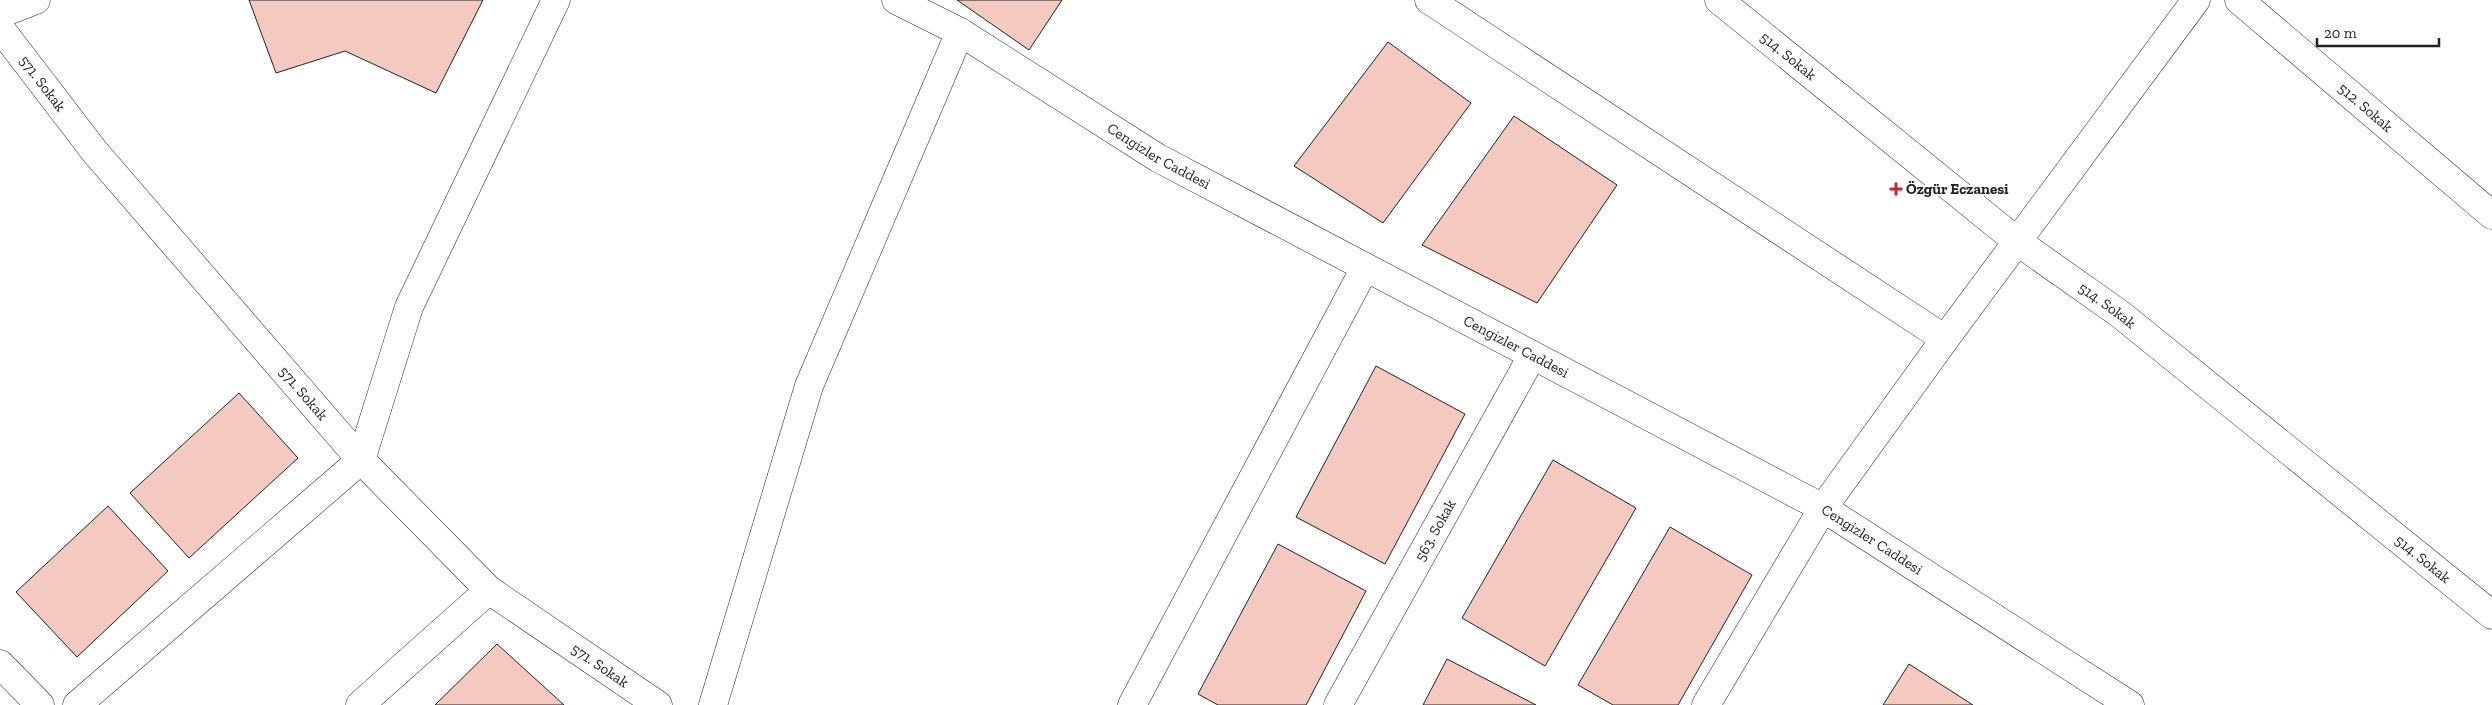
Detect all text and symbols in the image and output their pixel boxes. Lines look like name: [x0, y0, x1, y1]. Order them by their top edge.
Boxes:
scale bar: [2317, 15, 2440, 47]
text: 20 m: [2324, 24, 2357, 42]
street label: 514. Sokak: [1757, 28, 1820, 84]
street label: 571. Sokak: [15, 52, 70, 115]
street label: 512. Sokak: [2334, 79, 2397, 136]
street label: Cengizler Caddesi: [1104, 119, 1214, 193]
place label: Özgür Eczanesi: [1906, 180, 2009, 198]
marker: Özgür Eczanesi: [1890, 183, 1902, 195]
street label: 514. Sokak: [2075, 278, 2140, 332]
street label: Cengizler Caddesi: [1460, 311, 1572, 382]
street label: 571. Sokak: [275, 363, 332, 424]
street label: 563. Sokak: [1411, 496, 1460, 564]
street label: Cengizler Caddesi: [1818, 500, 1926, 579]
street label: 514. Sokak: [2391, 531, 2455, 587]
street label: 571. Sokak: [568, 640, 632, 692]

